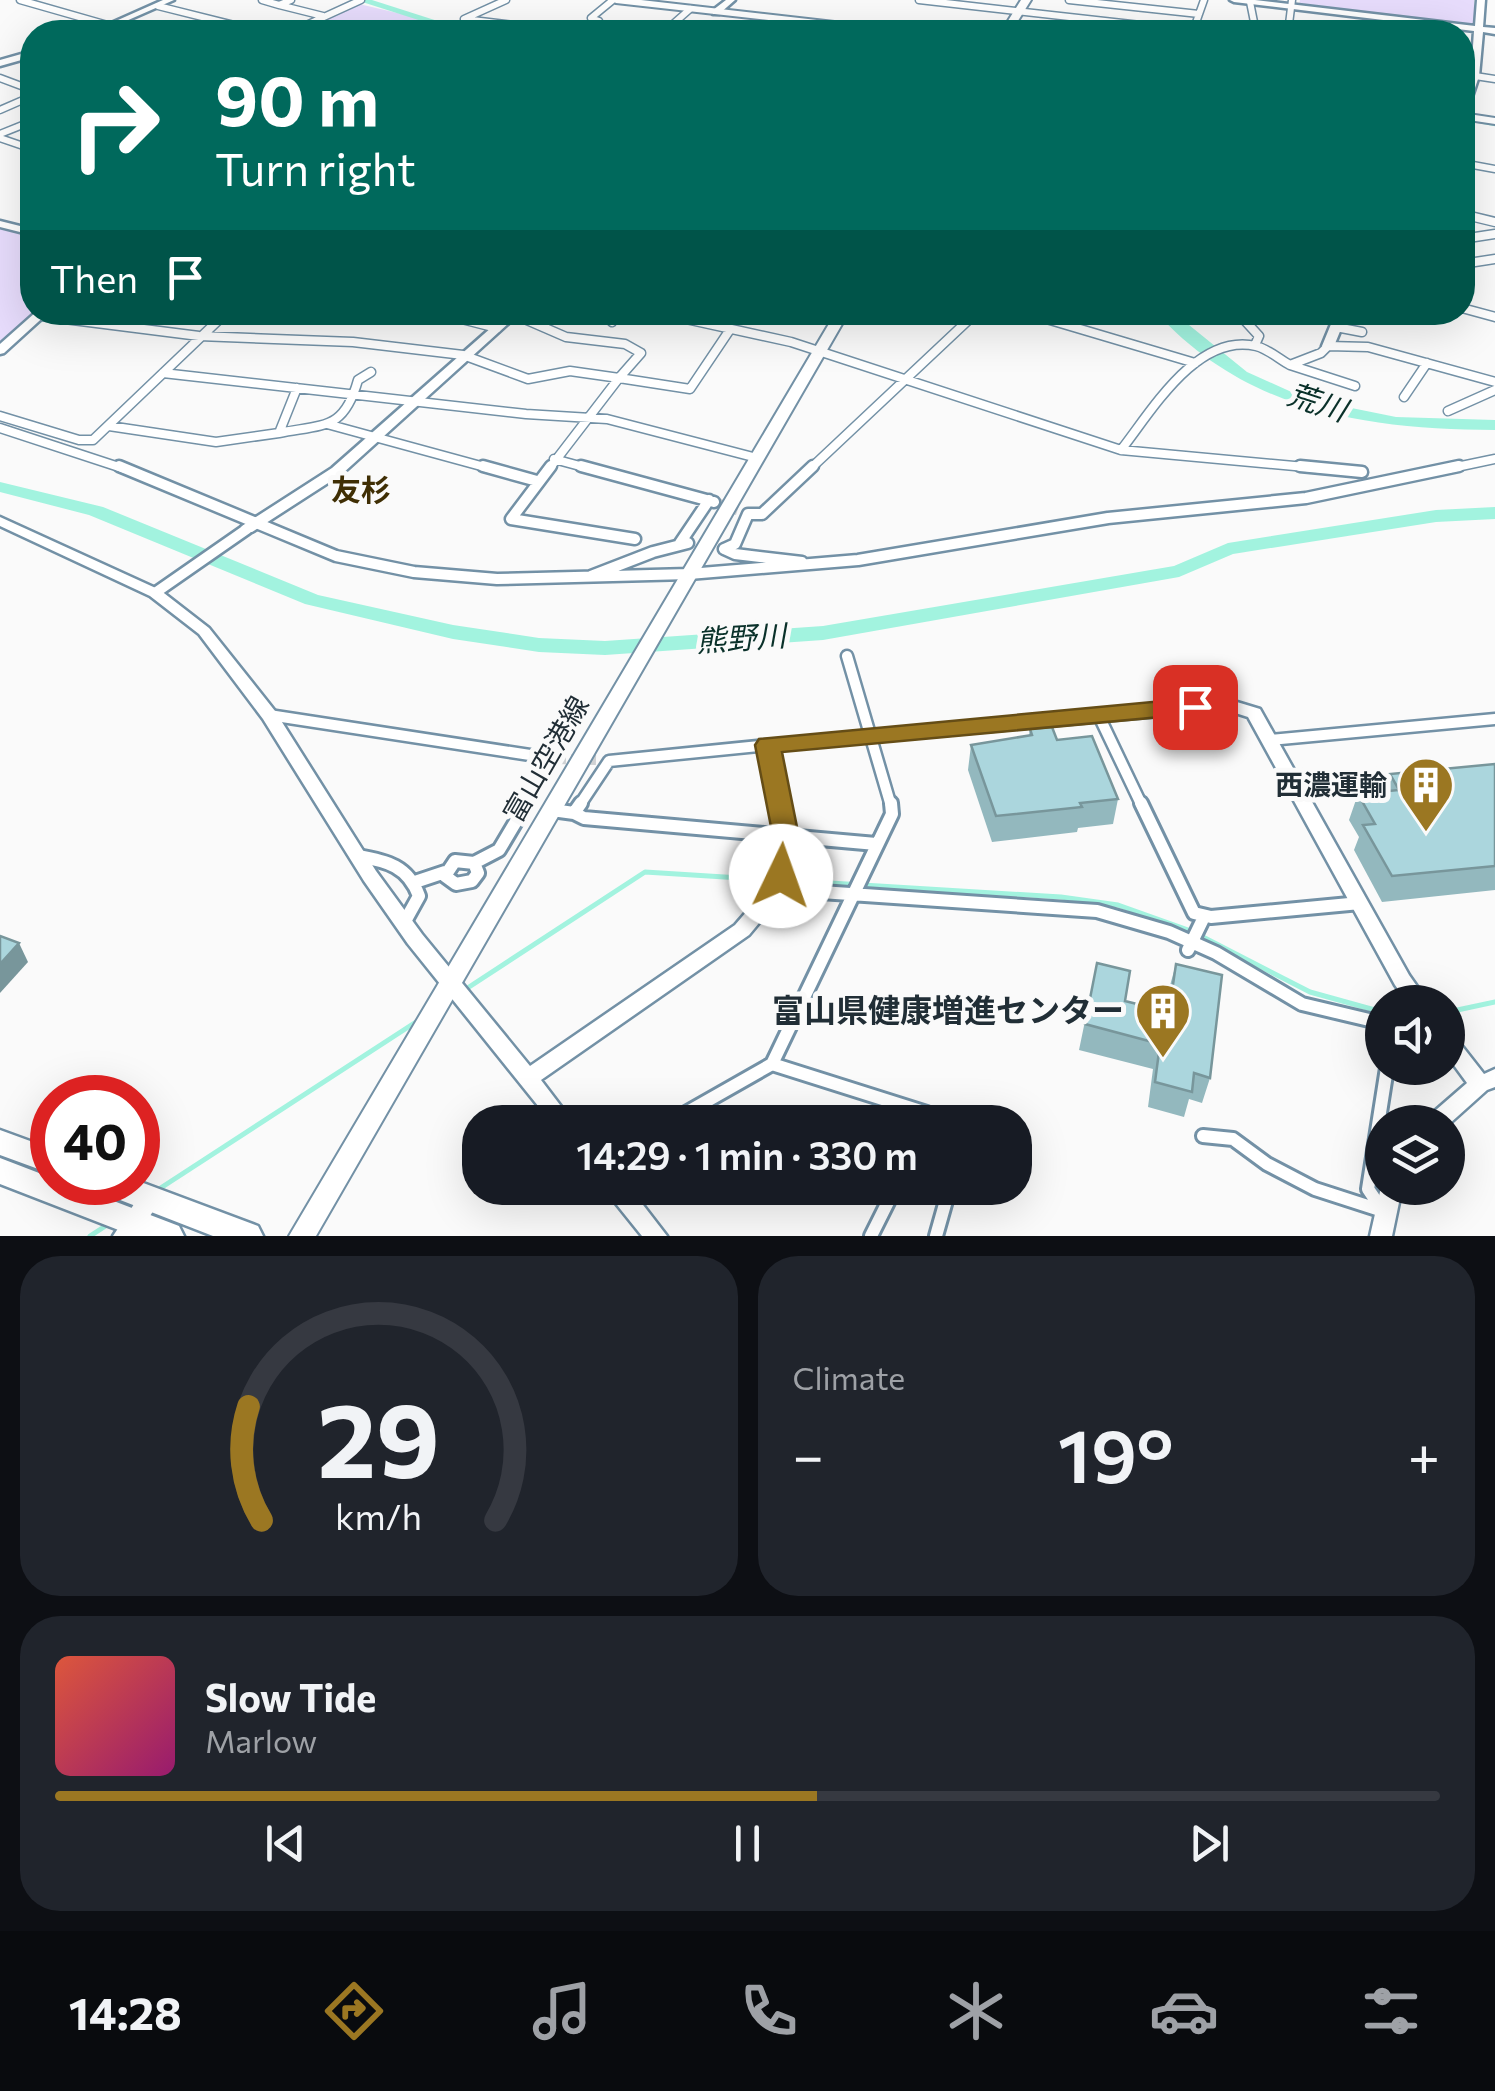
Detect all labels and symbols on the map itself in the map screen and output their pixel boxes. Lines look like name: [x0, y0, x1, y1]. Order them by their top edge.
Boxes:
water label: 荒川: [1284, 374, 1355, 428]
district label: 友杉: [331, 470, 391, 507]
water label: 熊野川: [695, 615, 790, 658]
pin: [1153, 665, 1238, 750]
street label: 富山空港線: [495, 689, 595, 828]
building icon: 西濃運輸: [1396, 755, 1456, 834]
place label: 西濃運輸: [1275, 767, 1387, 801]
position arrow: [729, 824, 833, 928]
building icon: 富山県健康増進センター: [1133, 981, 1193, 1060]
place label: 富山県健康増進センター: [772, 989, 1124, 1029]
speed limit sign: 40: [30, 1075, 160, 1205]

